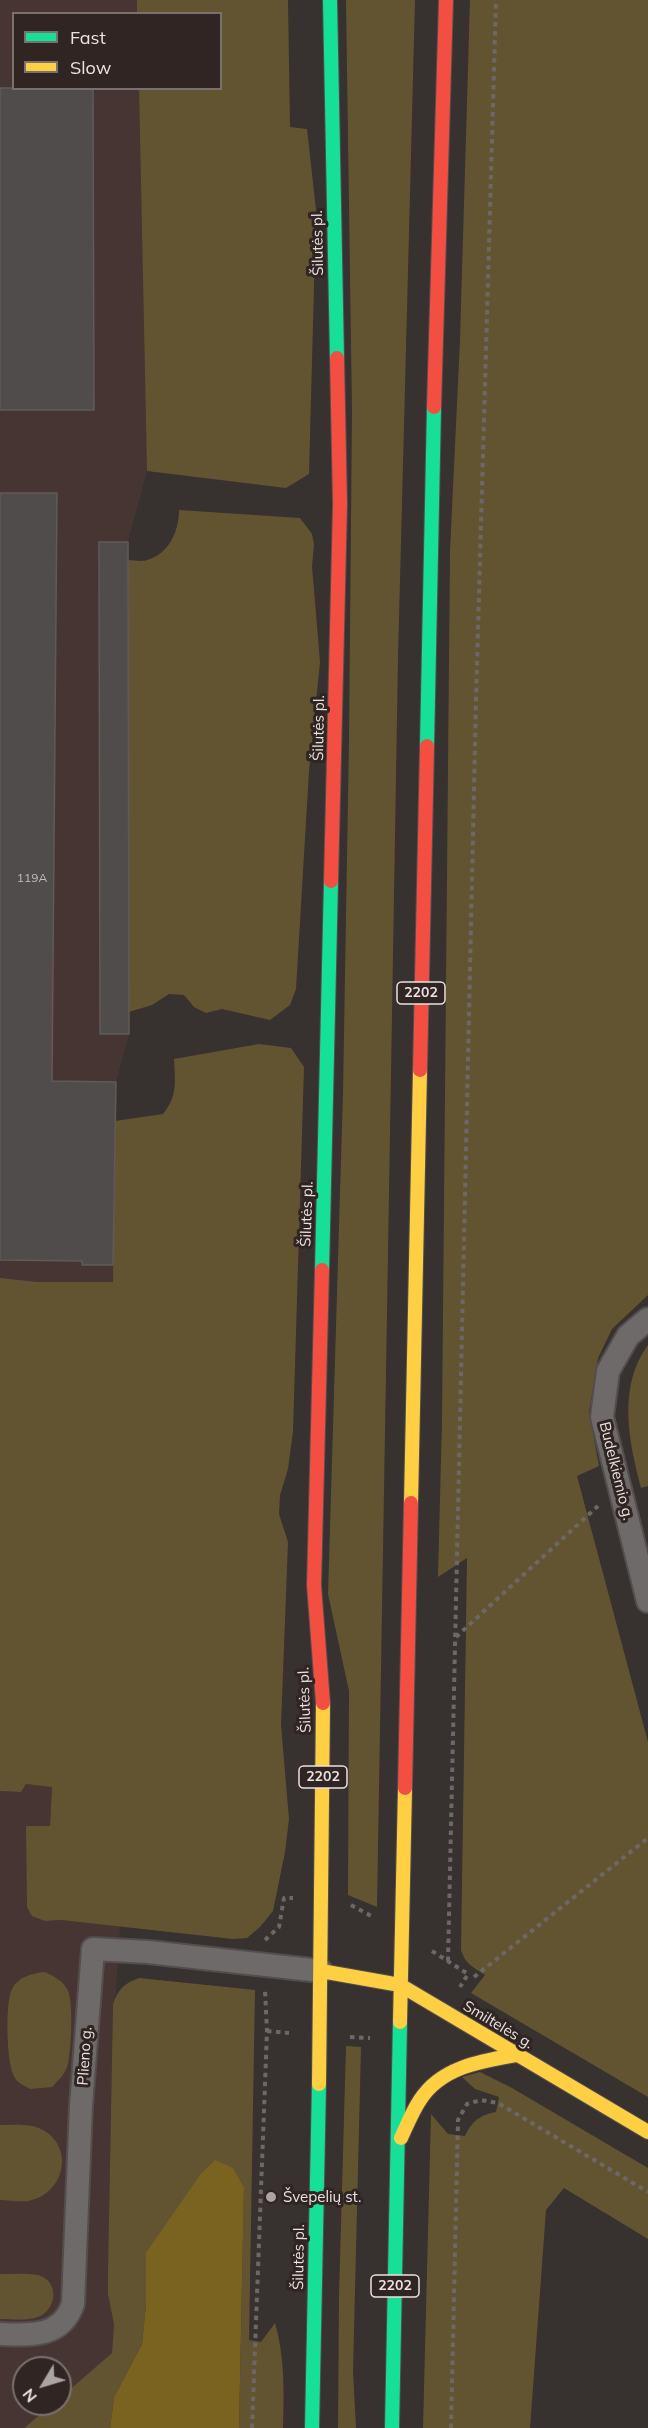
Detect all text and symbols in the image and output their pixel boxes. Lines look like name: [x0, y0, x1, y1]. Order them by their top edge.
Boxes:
legend: [12, 12, 222, 90]
text: Fast: [70, 26, 106, 49]
text: Slow: [70, 56, 111, 79]
street label: Šilutės pl.: [308, 210, 328, 276]
street label: Šilutės pl.: [309, 695, 329, 761]
house number: 119A: [17, 871, 47, 885]
road number: 2202: [397, 982, 445, 1004]
street label: Šilutės pl.: [297, 1181, 317, 1247]
street label: Budelkiemio g.: [595, 1420, 637, 1522]
street label: Šilutės pl.: [295, 1667, 315, 1733]
road number: 2202: [299, 1766, 347, 1788]
street label: Smiltelės g.: [460, 1997, 536, 2053]
street label: Plieno g.: [74, 2026, 96, 2086]
place label: Švepelių st.: [283, 2188, 361, 2206]
marker: Švepelių st.: [264, 2190, 278, 2204]
street label: Šilutės pl.: [289, 2224, 309, 2290]
road number: 2202: [371, 2275, 419, 2297]
north arrow: [12, 2356, 72, 2416]
text: N: [18, 2385, 41, 2407]

